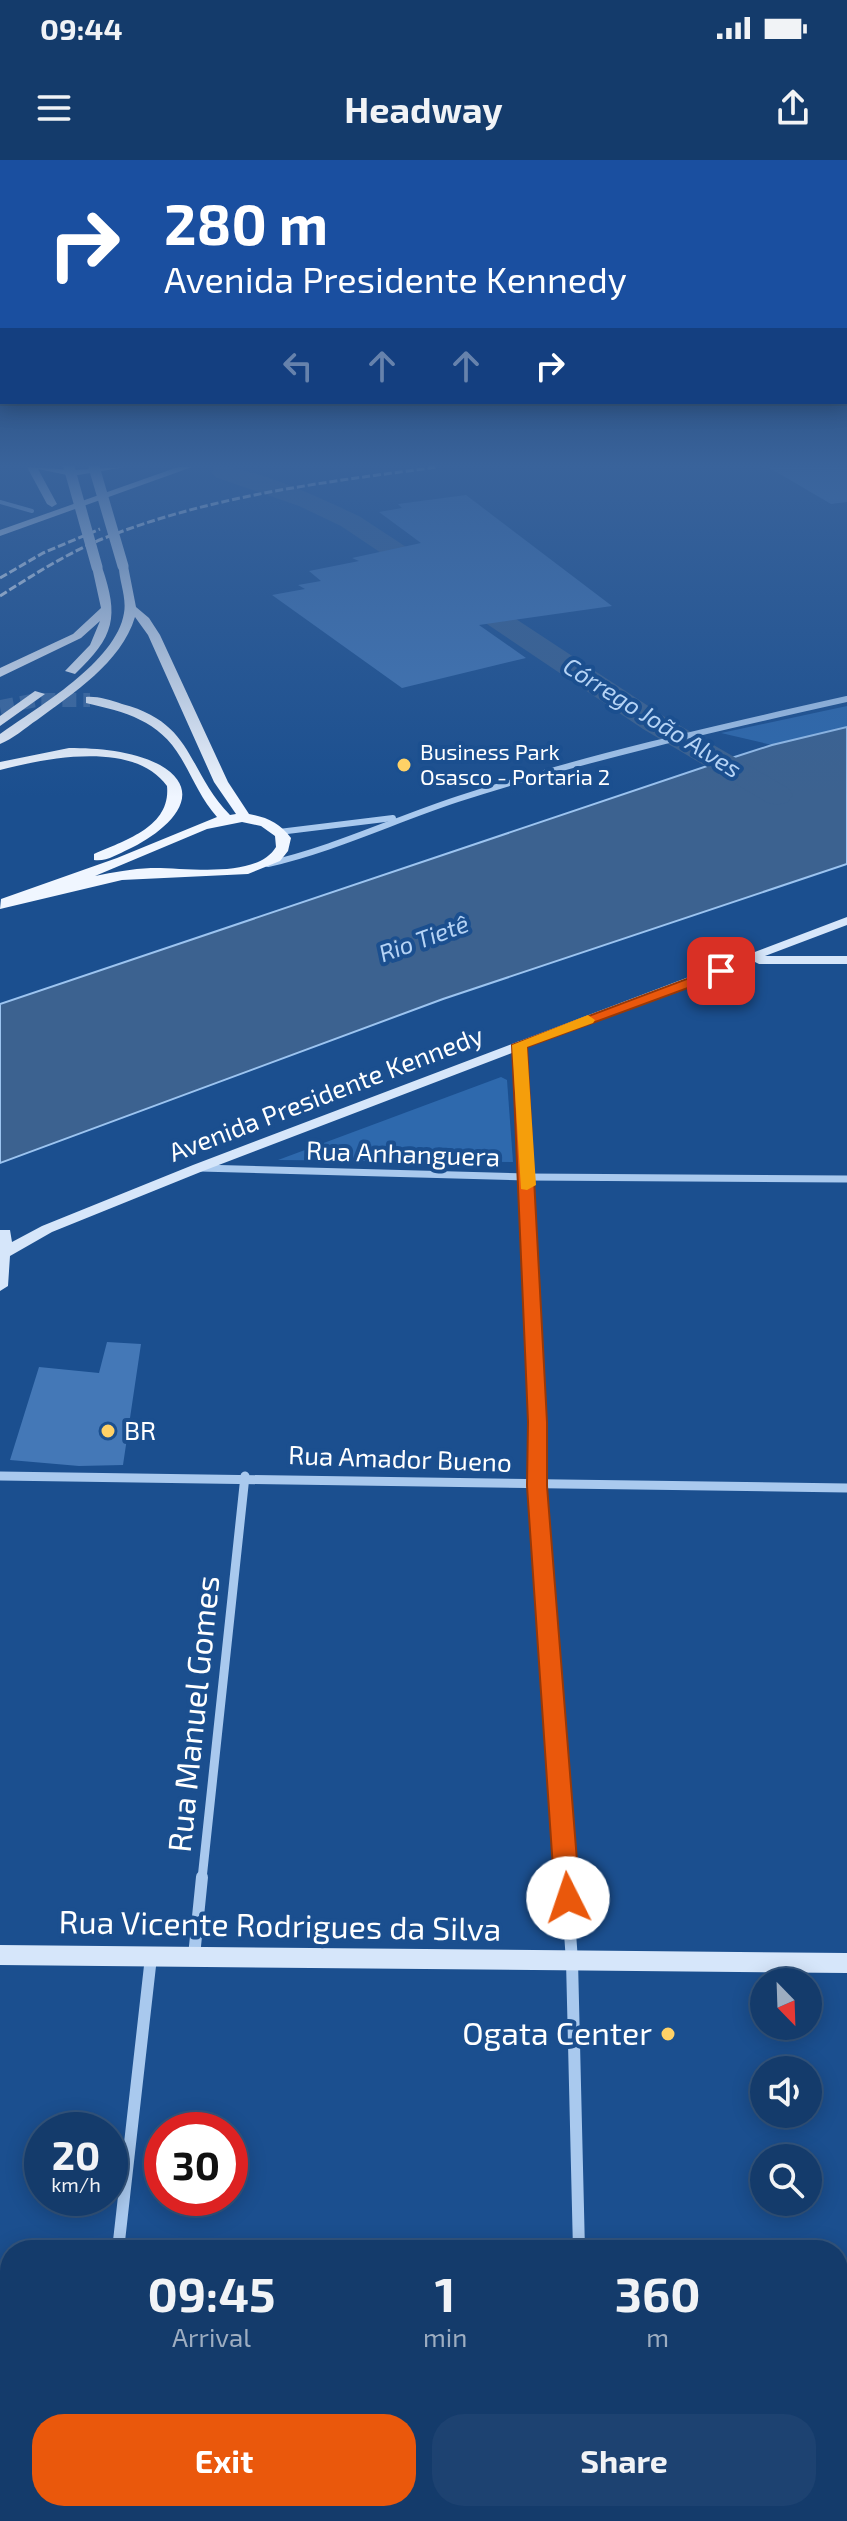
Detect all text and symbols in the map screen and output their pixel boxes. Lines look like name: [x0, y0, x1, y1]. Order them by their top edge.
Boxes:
text: 09:44: [40, 10, 123, 46]
icon: menu: [32, 86, 76, 130]
icon: share: [771, 86, 815, 130]
text: Headway: [344, 87, 503, 130]
text: 280 m: [164, 189, 328, 256]
icon: right: [32, 192, 136, 296]
text: Avenida Presidente Kennedy: [164, 257, 627, 300]
icon: left: [276, 344, 320, 388]
icon: ahead: [360, 344, 404, 388]
icon: ahead: [444, 344, 488, 388]
icon: right: [528, 344, 572, 388]
water label: Córrego João Alves: [559, 650, 747, 783]
place label: Business Park Osasco - Portaria 2: [420, 738, 610, 789]
marker: Business Park Osasco - Portaria 2: [395, 756, 413, 774]
water label: Rio Tietê: [375, 908, 472, 967]
pin: [687, 937, 755, 1005]
icon: arrive: [699, 949, 743, 993]
street label: Avenida Presidente Kennedy: [164, 1018, 487, 1167]
street label: Rua Anhanguera: [306, 1134, 501, 1171]
place label: BR: [124, 1414, 156, 1445]
marker: BR: [99, 1422, 117, 1440]
street label: Rua Amador Bueno: [288, 1438, 512, 1477]
street label: Rua Manuel Gomes: [159, 1574, 225, 1854]
position arrow: [526, 1856, 610, 1940]
street label: Rua Vicente Rodrigues da Silva: [58, 1901, 502, 1947]
north arrow: [750, 1968, 822, 2040]
map controls: [750, 1968, 822, 2216]
place label: Ogata Center: [462, 2013, 652, 2051]
marker: Ogata Center: [659, 2025, 677, 2043]
button: sound: [750, 2056, 822, 2128]
speed limit sign: 30: [144, 2112, 248, 2216]
text: 20: [52, 2130, 100, 2178]
button: search: [750, 2144, 822, 2216]
text: km/h: [51, 2172, 101, 2196]
text: 09:45: [147, 2264, 275, 2322]
text: 1: [435, 2264, 455, 2322]
text: 360: [615, 2264, 701, 2322]
text: Arrival: [172, 2321, 251, 2352]
text: min: [423, 2321, 467, 2352]
text: m: [646, 2321, 669, 2352]
button: Exit: [32, 2414, 416, 2506]
button: Share: [432, 2414, 816, 2506]

